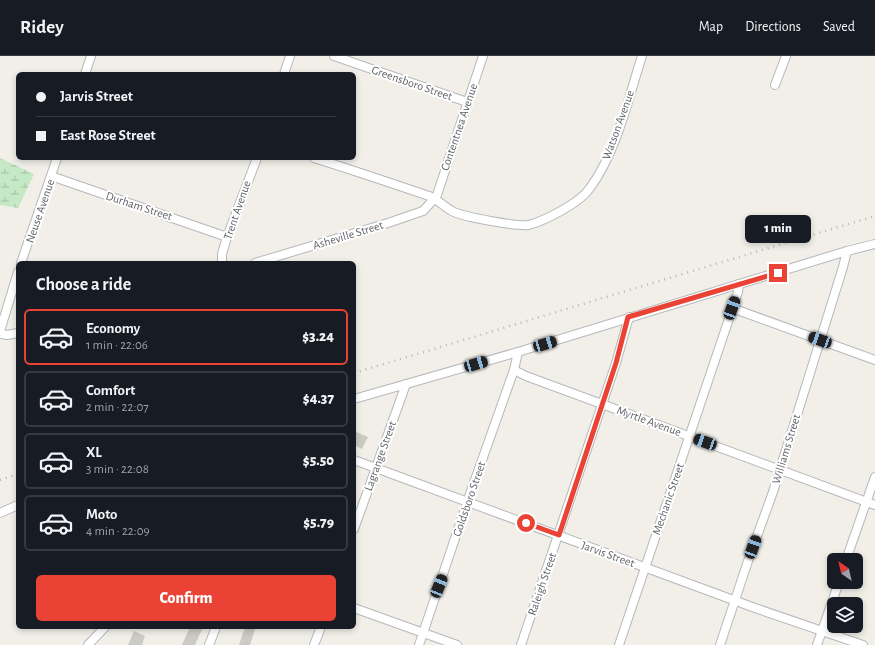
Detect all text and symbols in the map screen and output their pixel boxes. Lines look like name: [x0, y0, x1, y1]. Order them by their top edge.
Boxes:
text: Ridey: [20, 18, 64, 37]
text: Map: [699, 20, 723, 34]
text: Directions: [745, 20, 801, 34]
text: Saved: [823, 20, 855, 34]
street label: Greensboro Street: [370, 64, 454, 102]
street label: Contentnea Avenue: [438, 82, 480, 172]
text: Jarvis Street: [60, 89, 133, 104]
street label: Watson Avenue: [600, 89, 636, 161]
text: East Rose Street: [60, 128, 156, 143]
street label: Neuse Avenue: [23, 178, 57, 244]
street label: Trent Avenue: [221, 179, 253, 241]
street label: Durham Street: [104, 190, 174, 222]
callout: 1 min: [745, 215, 811, 243]
street label: Asheville Street: [311, 219, 385, 251]
text: 1 min: [764, 222, 792, 235]
route end: [769, 264, 787, 282]
text: Choose a ride: [36, 276, 131, 294]
car: [722, 295, 742, 321]
icon: car: [38, 319, 74, 355]
text: Economy: [86, 321, 140, 336]
text: $3.24: [302, 329, 334, 344]
car: [807, 330, 833, 350]
car: [532, 335, 558, 353]
text: 1 min · 22:06: [86, 339, 148, 352]
car: [463, 355, 489, 373]
icon: car: [38, 381, 74, 417]
text: Comfort: [86, 383, 135, 398]
text: $4.37: [303, 391, 334, 406]
text: 2 min · 22:07: [86, 401, 149, 414]
street label: Myrtle Avenue: [615, 404, 683, 439]
street label: Williams Street: [770, 413, 802, 485]
street label: Lagrange Street: [362, 419, 398, 493]
car: [692, 432, 718, 452]
icon: car: [38, 443, 74, 479]
text: XL: [86, 445, 102, 460]
text: $5.50: [303, 453, 334, 468]
street label: Goldsboro Street: [451, 460, 487, 538]
street label: Mechanic Street: [650, 461, 686, 536]
text: 3 min · 22:08: [86, 463, 149, 476]
icon: car: [38, 505, 74, 541]
text: Moto: [86, 507, 118, 522]
route start: [517, 514, 535, 532]
text: $5.79: [303, 515, 334, 530]
text: 4 min · 22:09: [86, 525, 150, 538]
car: [743, 534, 763, 560]
street label: Jarvis Street: [580, 539, 636, 569]
street label: Raleigh Street: [526, 551, 558, 617]
north arrow: [827, 553, 863, 589]
map controls: [827, 553, 863, 633]
car: [429, 573, 449, 599]
button: Confirm: [36, 575, 336, 621]
button: layers: [827, 597, 863, 633]

